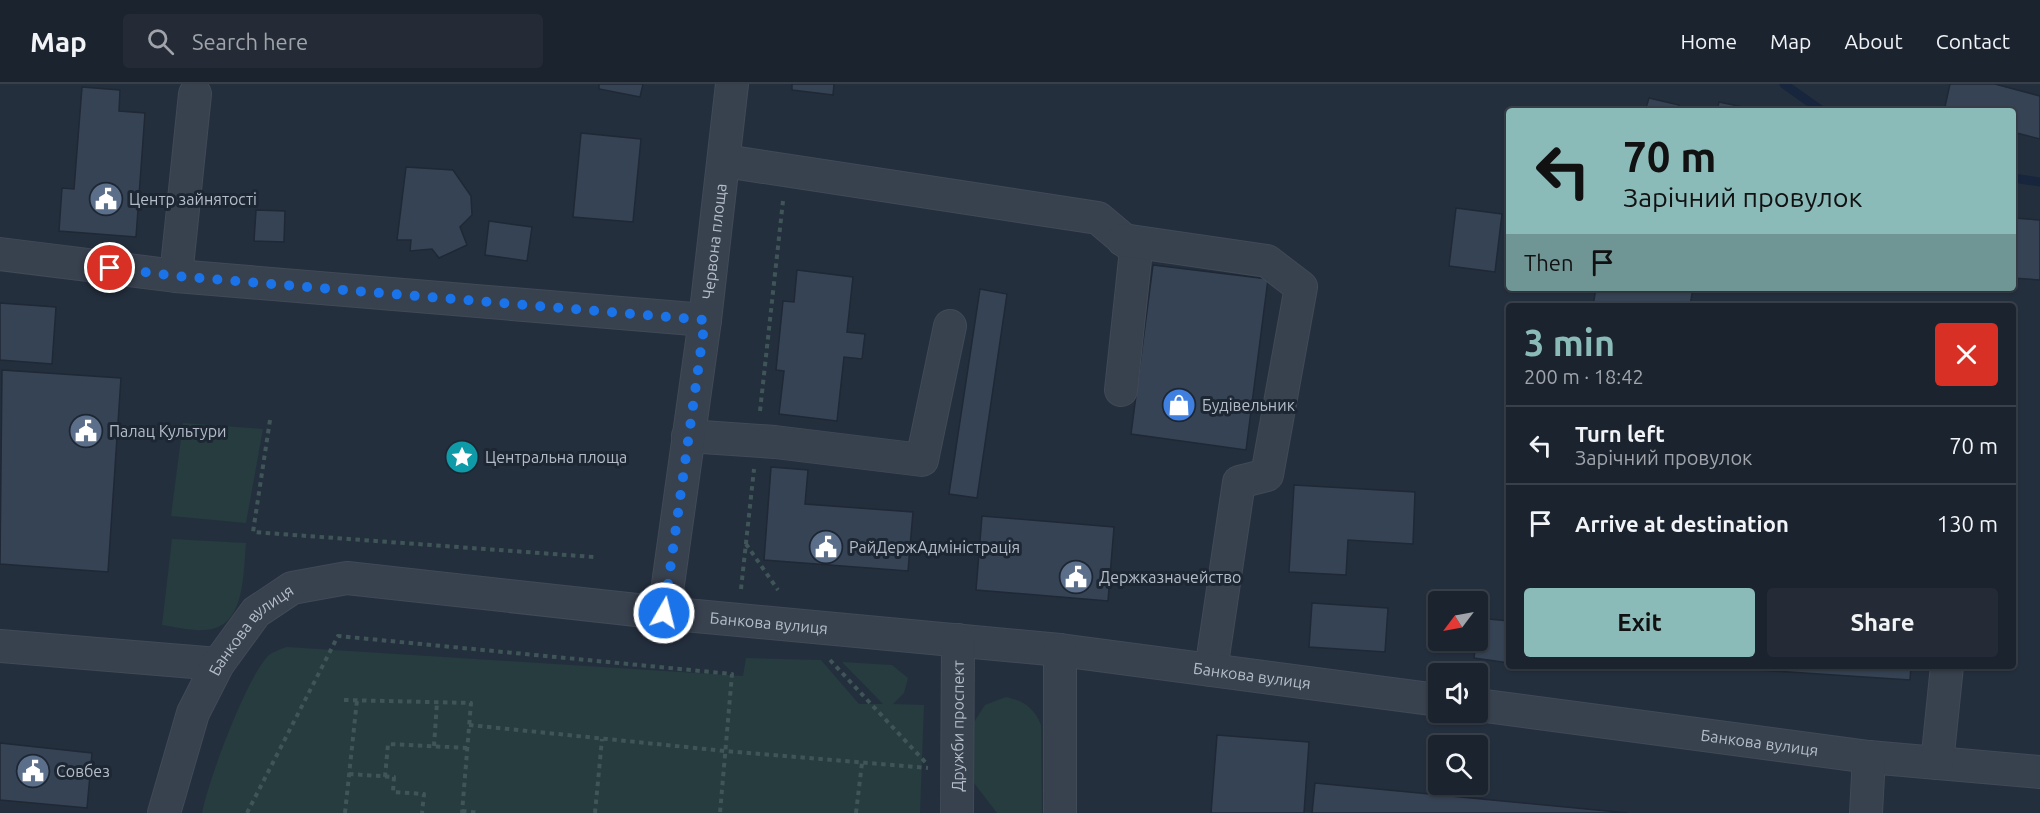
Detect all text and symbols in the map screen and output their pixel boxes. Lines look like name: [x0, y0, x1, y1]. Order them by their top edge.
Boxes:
search box: [123, 14, 543, 68]
icon: search: [144, 25, 177, 58]
text: Map: [30, 26, 87, 57]
text: Search here: [192, 29, 308, 54]
text: Home: [1680, 29, 1737, 53]
text: Map: [1770, 29, 1811, 53]
text: About: [1844, 29, 1903, 53]
text: Contact: [1936, 29, 2010, 53]
icon: left: [1524, 132, 1602, 210]
text: 70 m: [1623, 133, 1717, 180]
public building icon: Центр зайнятості: [88, 181, 124, 217]
street label: Червона площа: [698, 182, 730, 300]
text: Зарічний провулок: [1623, 182, 1863, 212]
place label: Центр зайнятості: [129, 190, 257, 208]
pin: [84, 242, 135, 293]
icon: arrive: [1586, 246, 1619, 279]
text: Then: [1524, 250, 1574, 275]
icon: arrive: [93, 251, 126, 284]
text: 3 min: [1524, 322, 1615, 363]
button: close: [1935, 323, 1998, 386]
text: 200 m · 18:42: [1524, 365, 1644, 388]
shop icon: Будівельник: [1161, 387, 1197, 423]
place label: Будівельник: [1202, 396, 1295, 414]
public building icon: Палац Культури: [68, 413, 104, 449]
text: Turn left: [1575, 421, 1665, 446]
place label: Палац Культури: [109, 422, 226, 440]
icon: left: [1524, 429, 1557, 462]
text: 70 m: [1949, 433, 1998, 458]
place icon: Центральна площа: [444, 439, 480, 475]
text: Зарічний провулок: [1575, 446, 1752, 469]
place label: Центральна площа: [485, 448, 627, 466]
icon: arrive: [1524, 507, 1557, 540]
text: Arrive at destination: [1575, 511, 1789, 536]
text: 130 m: [1937, 511, 1998, 536]
public building icon: РайДержАдміністрація: [808, 529, 844, 565]
place label: РайДержАдміністрація: [849, 538, 1020, 556]
public building icon: Держказначейство: [1058, 559, 1094, 595]
place label: Держказначейство: [1099, 568, 1241, 586]
street label: Банкова вулиця: [205, 581, 297, 678]
position arrow: [632, 581, 696, 645]
button: Exit: [1524, 588, 1755, 657]
button: Share: [1767, 588, 1998, 657]
north arrow: [1428, 591, 1488, 651]
map controls: [1428, 591, 1488, 795]
street label: Банкова вулиця: [709, 608, 829, 637]
street label: Банкова вулиця: [1192, 659, 1312, 692]
street label: Дружби проспект: [948, 660, 967, 792]
button: sound: [1428, 663, 1488, 723]
street label: Банкова вулиця: [1700, 726, 1819, 759]
button: search: [1428, 735, 1488, 795]
public building icon: Совбез: [15, 753, 51, 789]
place label: Совбез: [56, 762, 110, 780]

